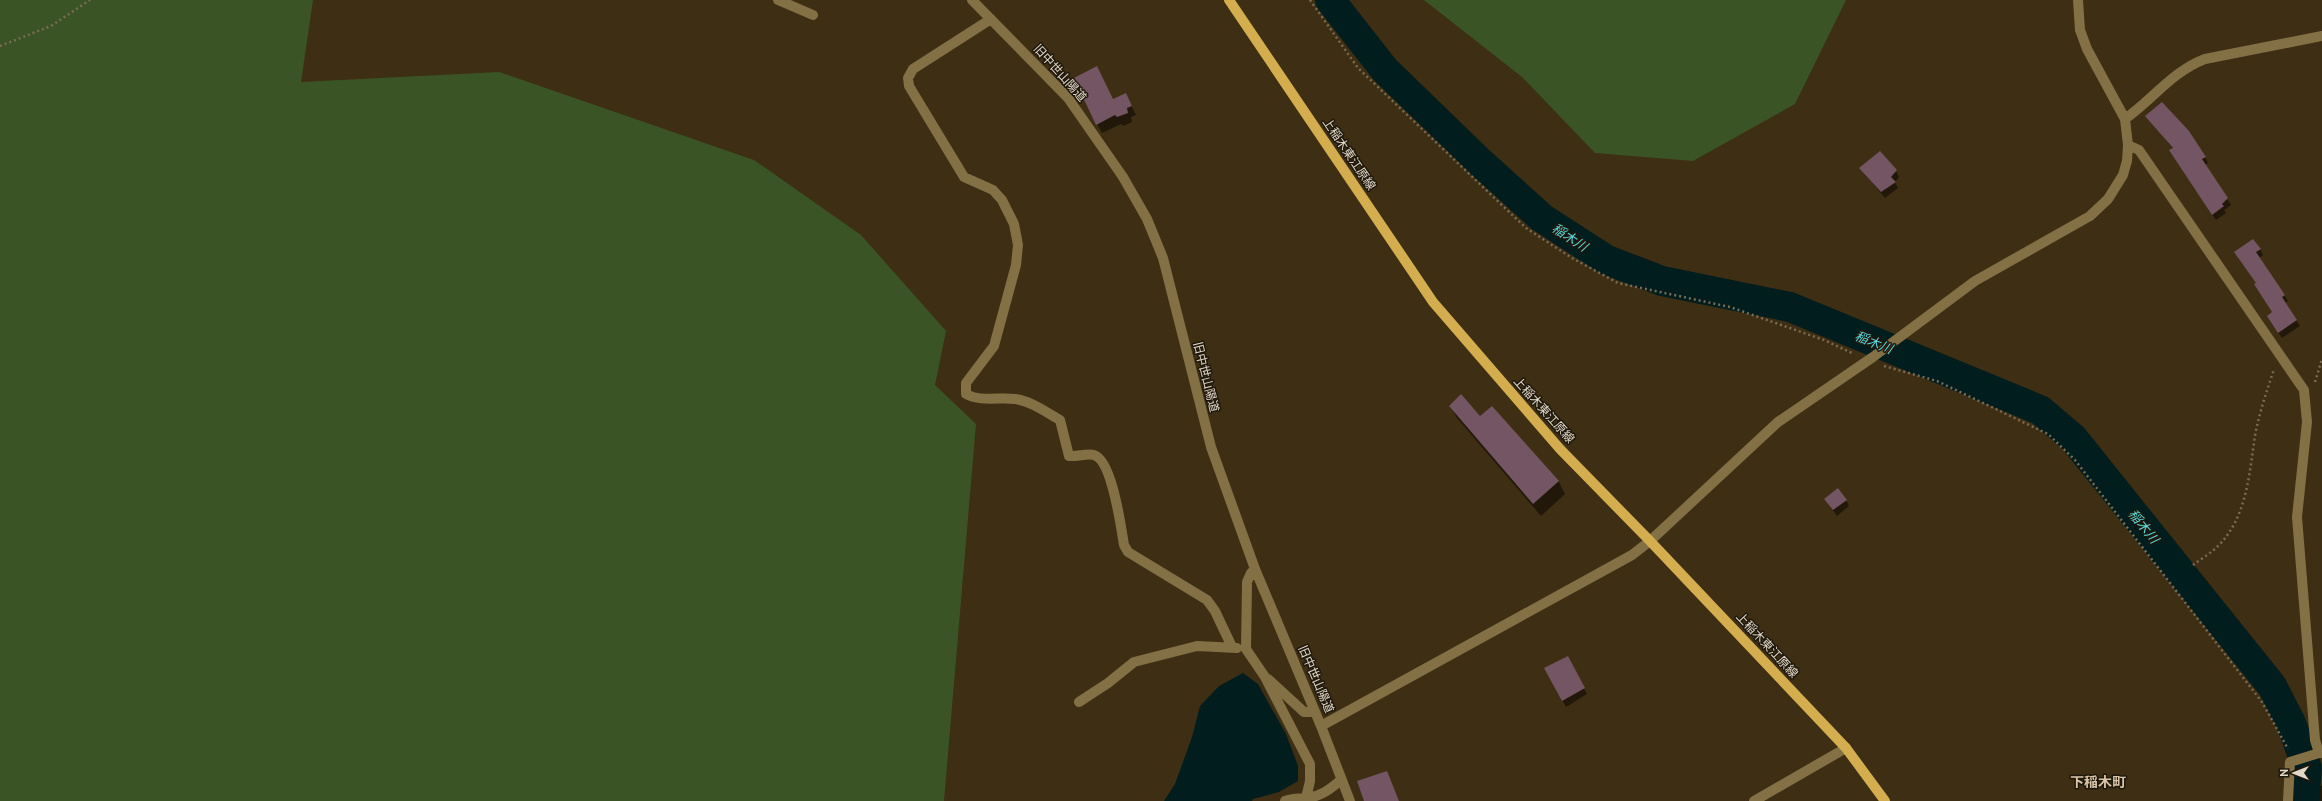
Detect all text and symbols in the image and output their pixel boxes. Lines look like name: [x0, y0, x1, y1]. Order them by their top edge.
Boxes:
street label: 旧中世山陽道: [1031, 42, 1089, 104]
street label: 上稲木東江原線: [1321, 115, 1378, 192]
water label: 稲木川: [1550, 221, 1592, 255]
water label: 稲木川: [1853, 328, 1897, 357]
street label: 旧中世山陽道: [1191, 340, 1222, 413]
street label: 上稲木東江原線: [1511, 374, 1577, 445]
water label: 稲木川: [2126, 506, 2163, 547]
street label: 上稲木東江原線: [1734, 610, 1801, 680]
street label: 旧中世山陽道: [1296, 643, 1337, 714]
north arrow: [2274, 753, 2314, 793]
text: N: [2278, 769, 2290, 777]
district label: 下稲木町: [2070, 774, 2126, 790]

